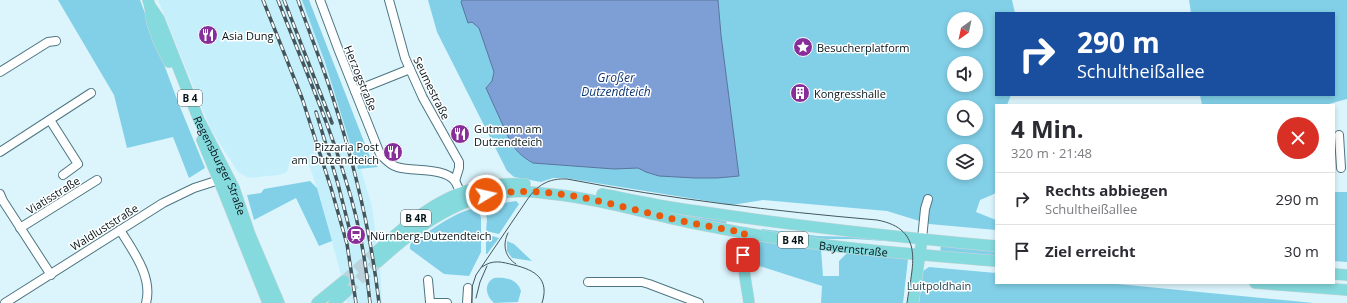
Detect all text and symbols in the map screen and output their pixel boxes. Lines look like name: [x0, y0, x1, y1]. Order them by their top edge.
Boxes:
north arrow: [947, 12, 983, 48]
map controls: [947, 12, 983, 180]
text: 290 m: [1077, 23, 1160, 61]
restaurant icon: Asia Dung: [197, 24, 219, 46]
place label: Asia Dung: [222, 28, 273, 43]
icon: right: [1011, 28, 1063, 80]
place icon: Besucherplatform: [792, 36, 814, 58]
place label: Besucherplatform: [817, 40, 910, 55]
street label: Herzogstraße: [341, 43, 381, 113]
street label: Seumestraße: [410, 54, 454, 122]
button: sound: [947, 56, 983, 92]
text: Schultheißallee: [1077, 59, 1205, 83]
water label: Großer Dutzendteich: [581, 69, 651, 100]
building icon: Kongresshalle: [789, 82, 811, 104]
place label: Kongresshalle: [814, 86, 886, 101]
road number: B 4: [178, 90, 202, 106]
button: search: [947, 100, 983, 136]
text: 4 Min.: [1011, 112, 1084, 145]
street label: Regensburger Straße: [191, 114, 250, 217]
button: close: [1277, 117, 1319, 159]
place label: Gutmann am Dutzendteich: [474, 121, 542, 149]
restaurant icon: Gutmann am Dutzendteich: [449, 123, 471, 145]
place label: Pizzaria Post am Dutzendteich: [291, 139, 379, 167]
restaurant icon: Pizzaria Post am Dutzendteich: [382, 141, 404, 163]
button: layers: [947, 144, 983, 180]
text: 320 m · 21:48: [1011, 144, 1092, 162]
street label: Viatisstraße: [24, 173, 82, 217]
position arrow: [465, 174, 507, 216]
text: Rechts abbiegen: [1045, 180, 1168, 200]
icon: right: [1011, 188, 1033, 210]
text: 290 m: [1275, 189, 1319, 209]
street label: Waldluststraße: [67, 200, 141, 254]
text: Schultheißallee: [1045, 200, 1137, 218]
road number: B 4R: [401, 210, 431, 226]
station icon: Nürnberg-Dutzendteich: [345, 224, 367, 246]
place label: Nürnberg-Dutzendteich: [370, 228, 492, 243]
road number: B 4R: [778, 232, 808, 248]
street label: Bayernstraße: [818, 237, 889, 259]
pin: [726, 238, 760, 272]
icon: arrive: [1011, 240, 1033, 262]
text: Ziel erreicht: [1045, 241, 1136, 261]
text: 30 m: [1284, 241, 1319, 261]
icon: arrive: [732, 244, 754, 266]
park label: Luitpoldhain: [907, 278, 971, 293]

